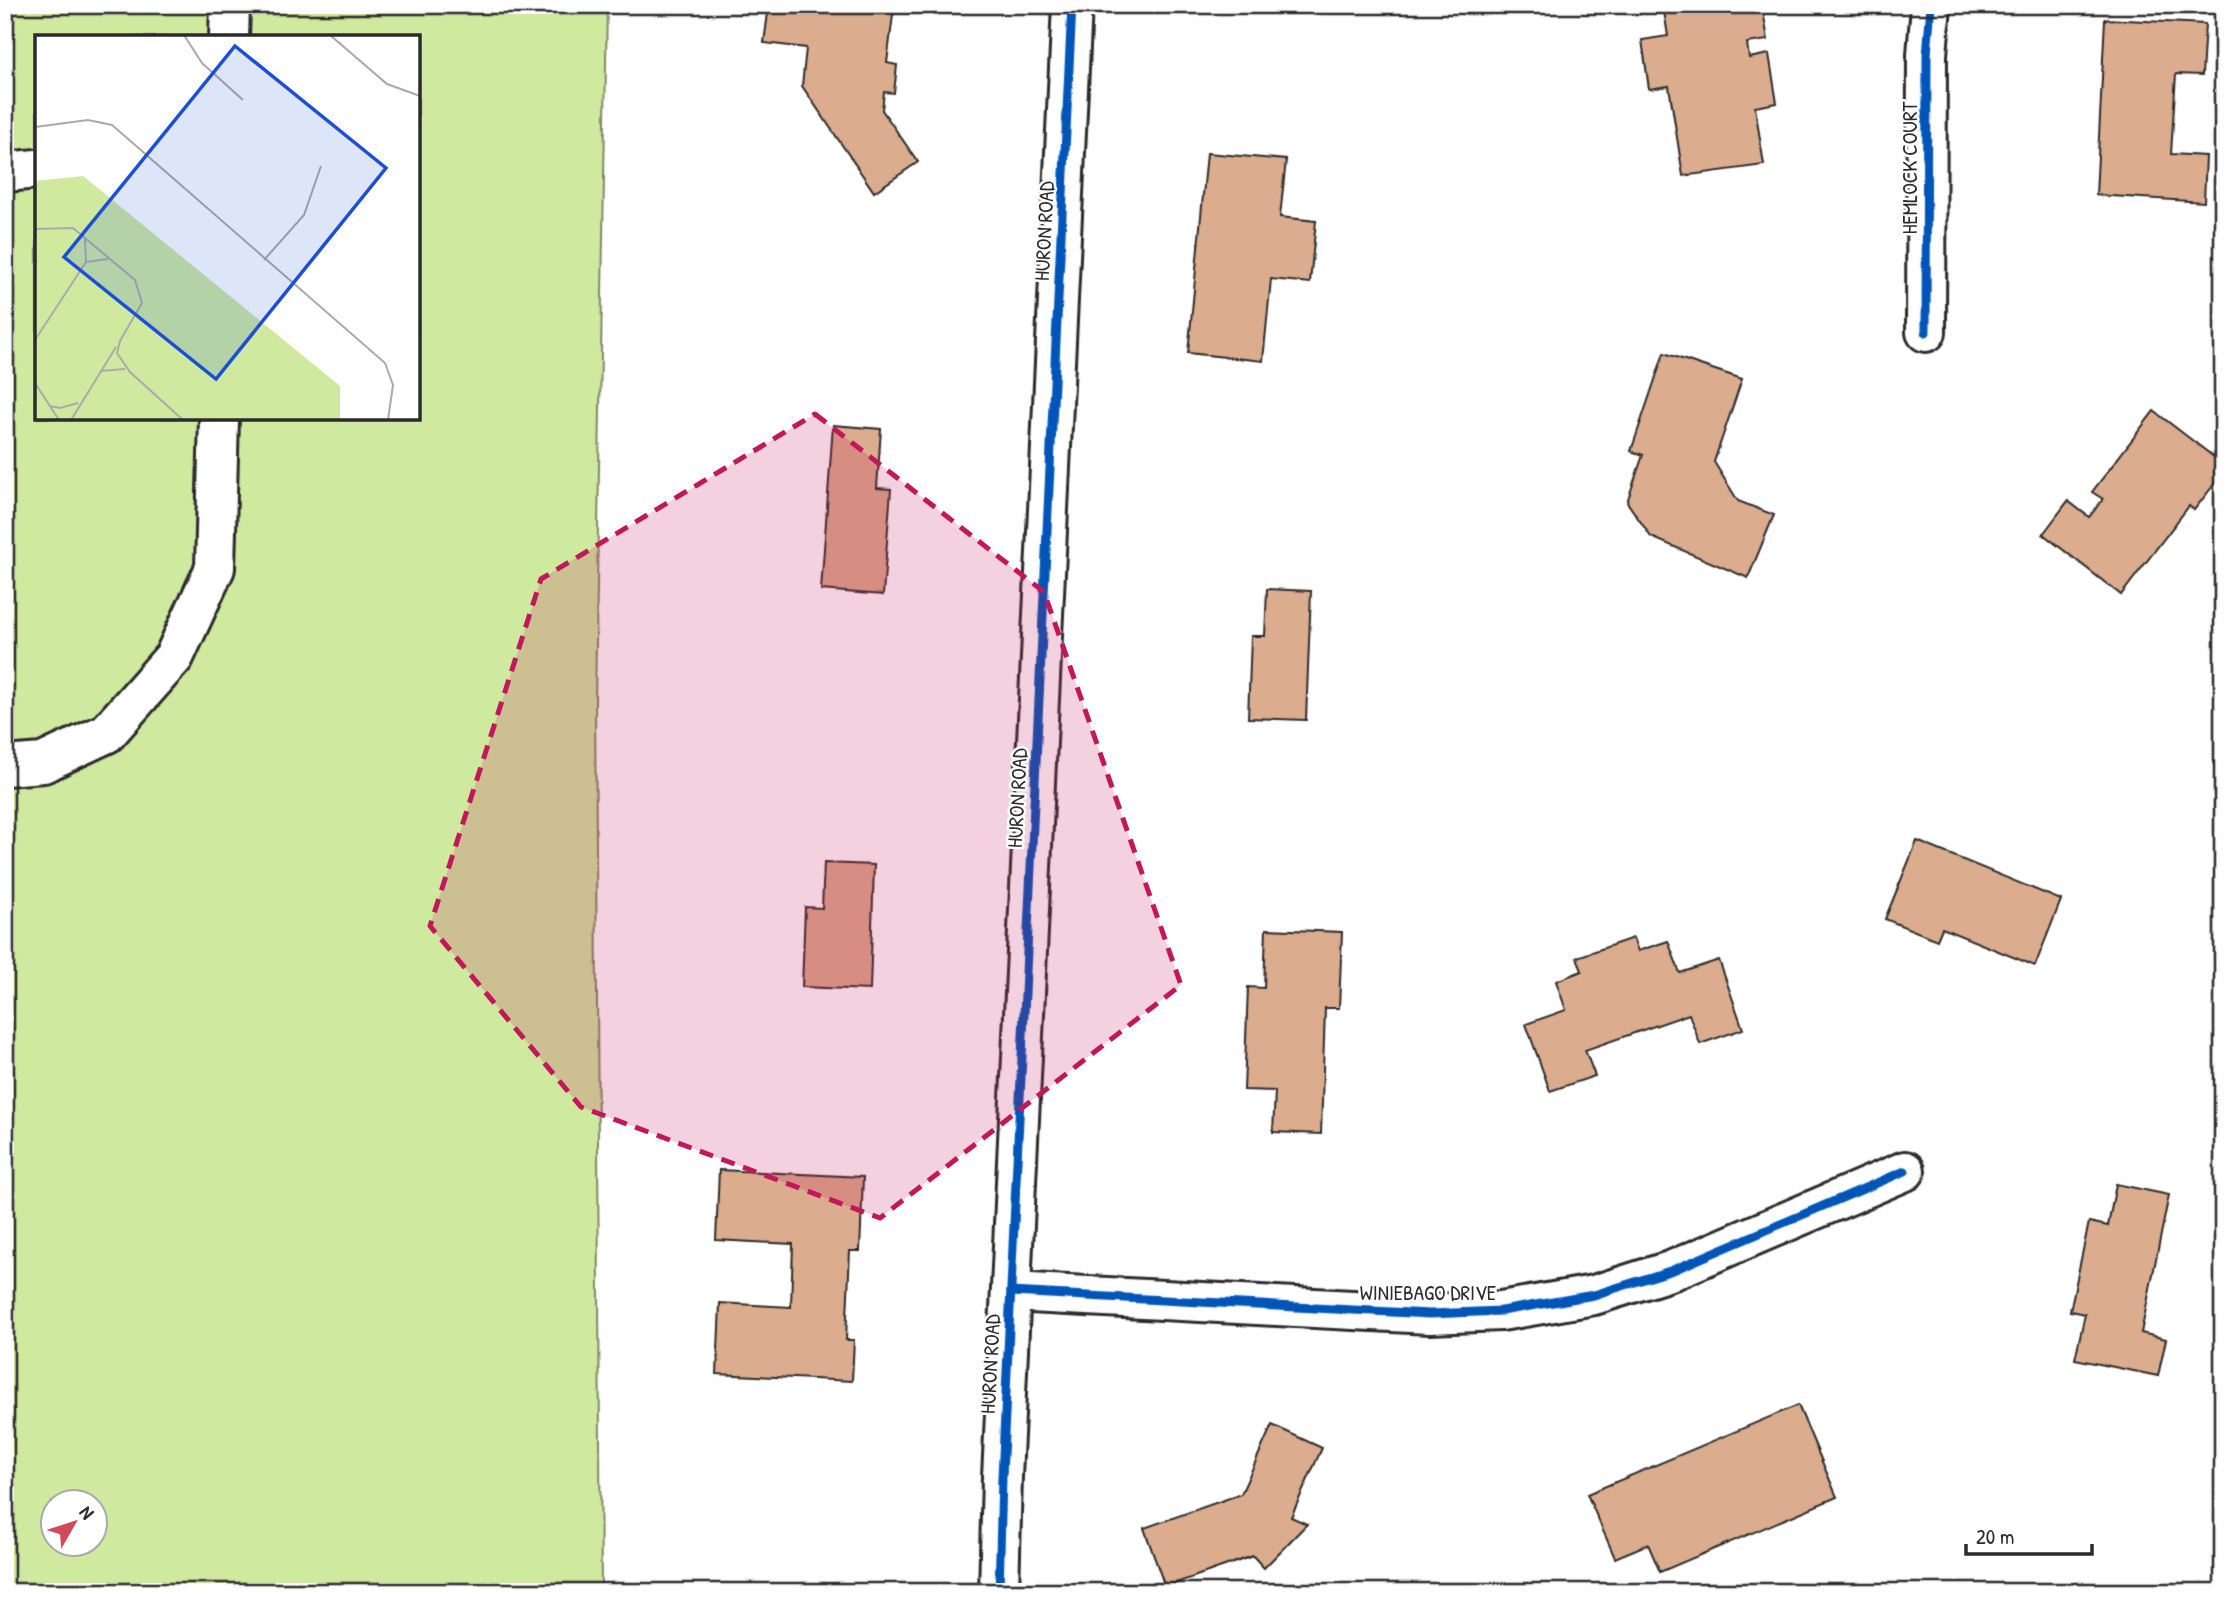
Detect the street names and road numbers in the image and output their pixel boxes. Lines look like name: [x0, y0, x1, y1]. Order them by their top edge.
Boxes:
street label: HEMLOCK COURT: [1895, 101, 1924, 234]
street label: HURON ROAD: [1027, 180, 1061, 282]
street label: HURON ROAD: [1000, 747, 1034, 849]
street label: WINIEBAGO DRIVE: [1360, 1278, 1496, 1307]
street label: HURON ROAD: [973, 1313, 1007, 1415]

